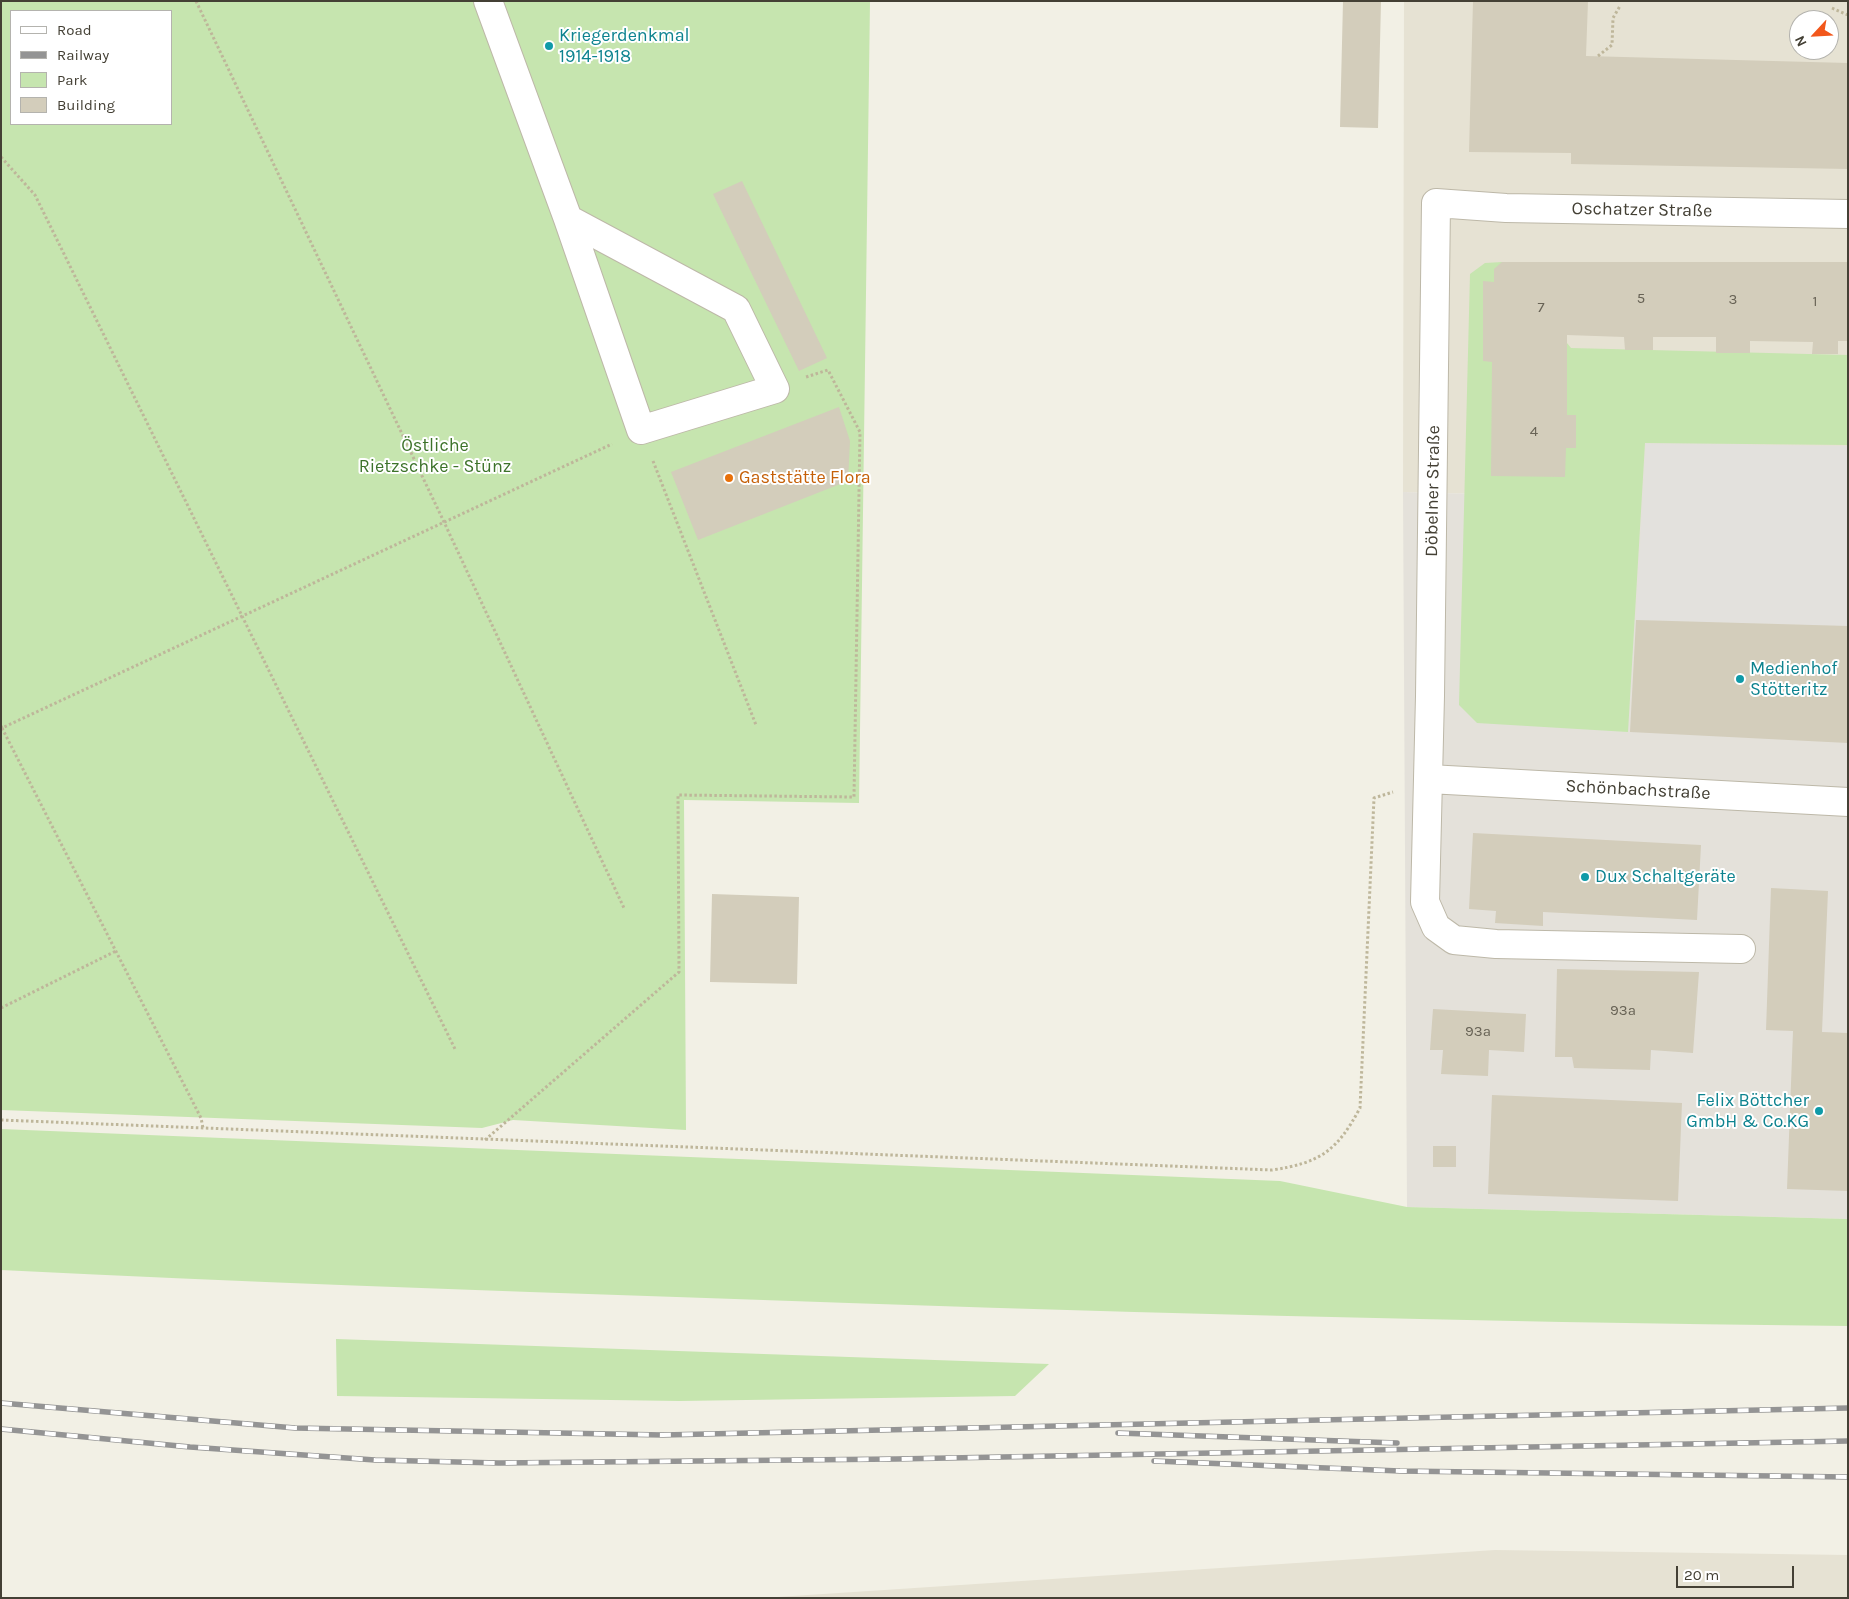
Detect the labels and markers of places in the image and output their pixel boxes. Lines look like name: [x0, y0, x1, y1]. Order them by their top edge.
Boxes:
place label: Kriegerdenkmal 1914-1918: [559, 25, 690, 68]
marker: Kriegerdenkmal 1914-1918: [543, 40, 555, 52]
place label: Gaststätte Flora: [739, 467, 871, 489]
marker: Gaststätte Flora: [723, 472, 735, 484]
place label: Medienhof Stötteritz: [1750, 658, 1837, 701]
marker: Medienhof Stötteritz: [1734, 673, 1746, 685]
place label: Dux Schaltgeräte: [1595, 866, 1736, 888]
marker: Dux Schaltgeräte: [1579, 871, 1591, 883]
place label: Felix Böttcher GmbH & Co.KG: [1686, 1090, 1809, 1132]
marker: Felix Böttcher GmbH & Co.KG: [1813, 1105, 1825, 1117]

